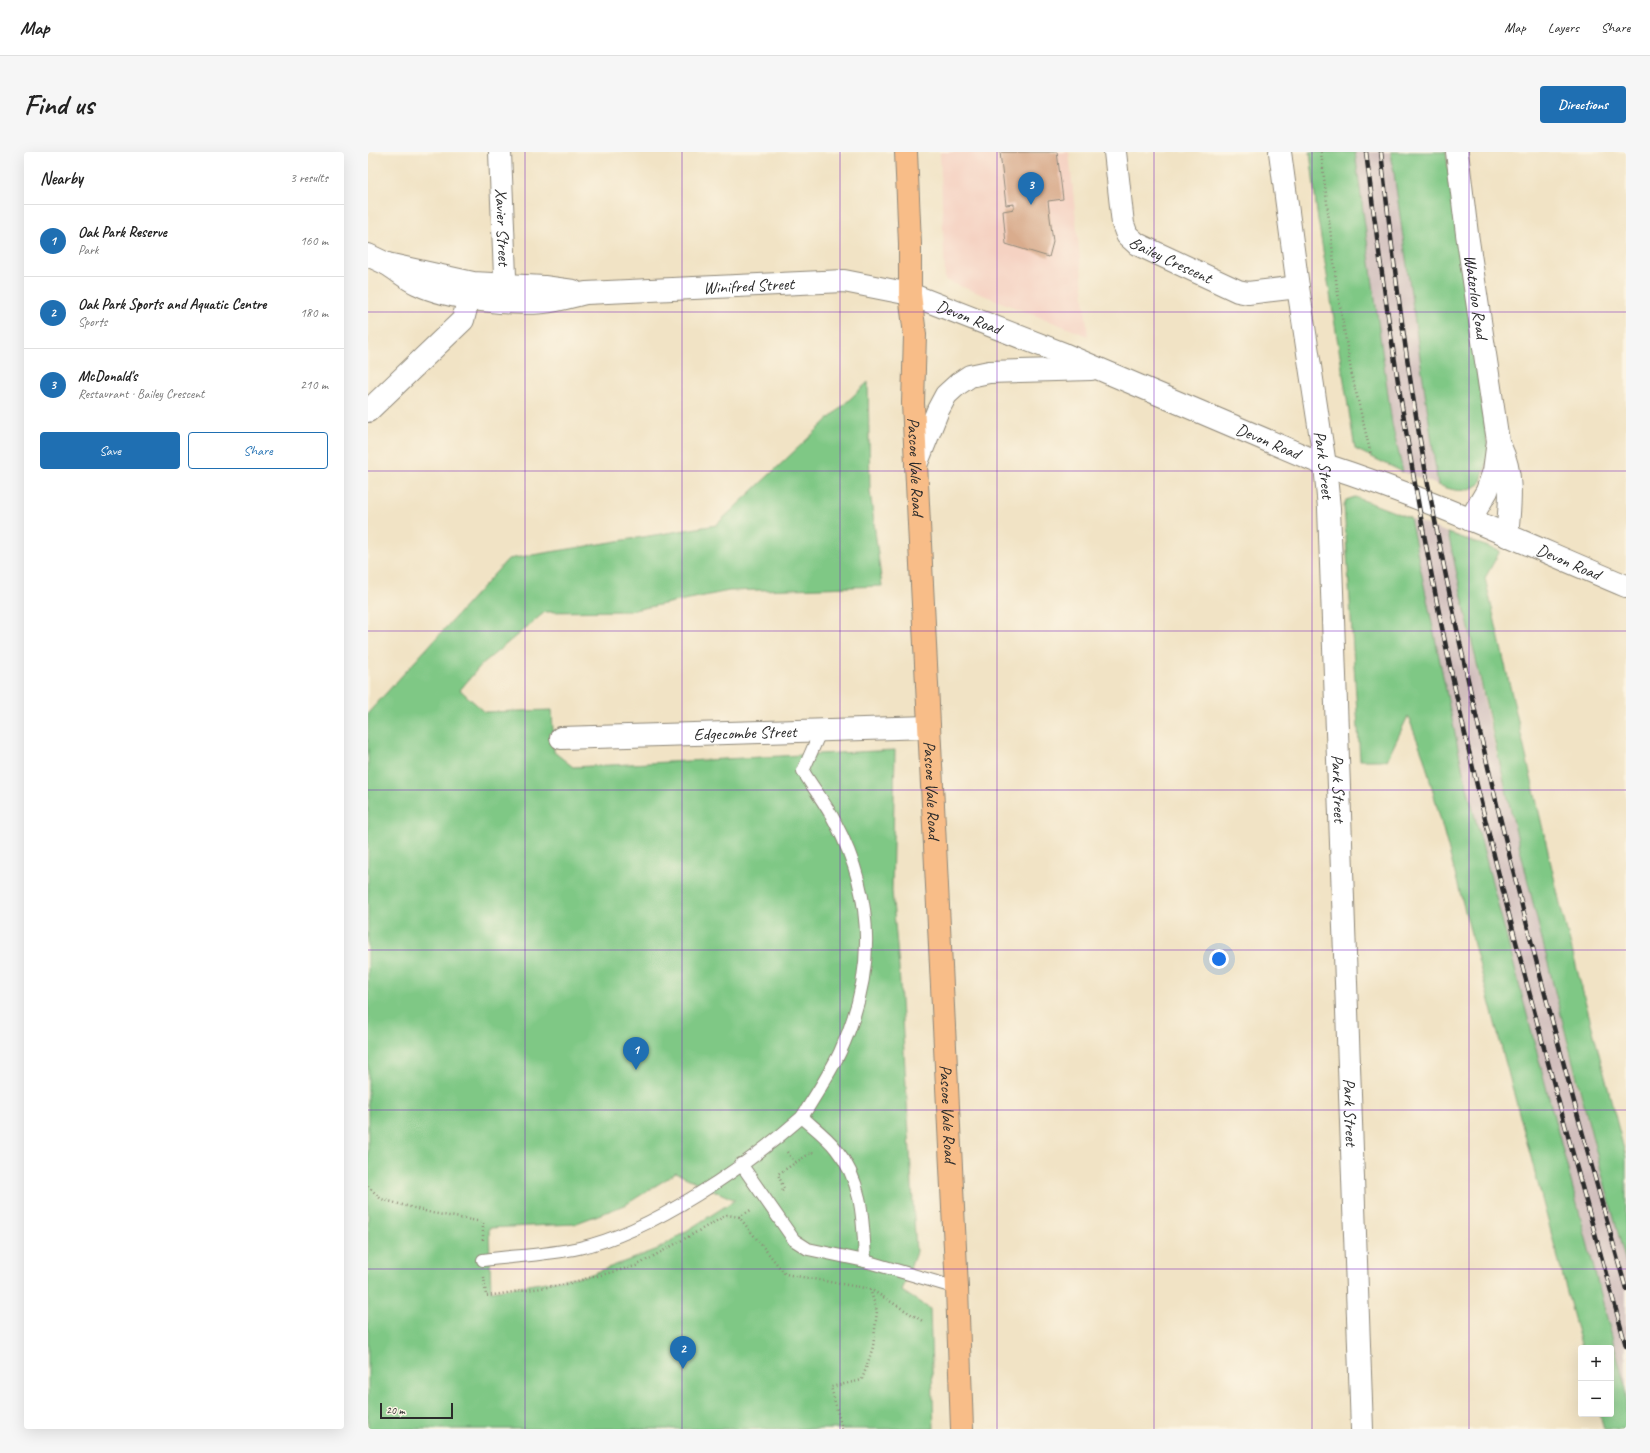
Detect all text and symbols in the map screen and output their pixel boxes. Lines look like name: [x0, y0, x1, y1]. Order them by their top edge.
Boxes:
text: Map: [20, 16, 50, 40]
text: Map: [1504, 19, 1526, 36]
text: Layers: [1548, 19, 1579, 36]
text: Share: [1601, 19, 1630, 36]
button: Directions: [1540, 86, 1626, 123]
text: Find us: [24, 87, 94, 122]
text: Nearby: [40, 168, 83, 189]
text: 3 results: [290, 170, 328, 186]
pin: 3: [1018, 172, 1044, 205]
street label: Xavier Street: [491, 188, 515, 268]
text: Oak Park Reserve: [78, 223, 167, 242]
street label: Bailey Crescent: [1125, 232, 1217, 289]
text: 1: [50, 233, 56, 249]
text: 160 m: [300, 233, 328, 249]
text: Park: [78, 242, 99, 258]
street label: Waterloo Road: [1460, 253, 1493, 342]
street label: Winifred Street: [703, 273, 797, 298]
text: Oak Park Sports and Aquatic Centre: [78, 295, 266, 314]
street label: Devon Road: [934, 295, 1006, 340]
text: 2: [50, 305, 56, 321]
text: 180 m: [300, 305, 328, 321]
text: Sports: [78, 314, 107, 330]
text: McDonald's: [78, 367, 137, 386]
text: 3: [50, 377, 56, 393]
text: 210 m: [300, 377, 328, 393]
text: Restaurant · Bailey Crescent: [78, 386, 204, 402]
street label: Pascoe Vale Road: [903, 417, 929, 518]
street label: Devon Road: [1233, 418, 1306, 465]
street label: Park Street: [1309, 430, 1339, 502]
button: Save: [40, 432, 180, 469]
button: Share: [188, 432, 328, 469]
street label: Devon Road: [1533, 538, 1606, 585]
street label: Edgecombe Street: [693, 720, 799, 745]
street label: Pascoe Vale Road: [919, 741, 945, 842]
street label: Park Street: [1327, 754, 1351, 825]
your location: [1209, 949, 1229, 969]
pin: 1: [623, 1037, 649, 1070]
street label: Pascoe Vale Road: [935, 1064, 961, 1166]
street label: Park Street: [1339, 1078, 1362, 1149]
pin: 2: [670, 1336, 696, 1369]
map controls: [1578, 1345, 1614, 1417]
button: +: [1578, 1345, 1614, 1381]
button: −: [1578, 1381, 1614, 1417]
scale bar: [380, 1401, 453, 1420]
text: 20 m: [386, 1403, 405, 1417]

